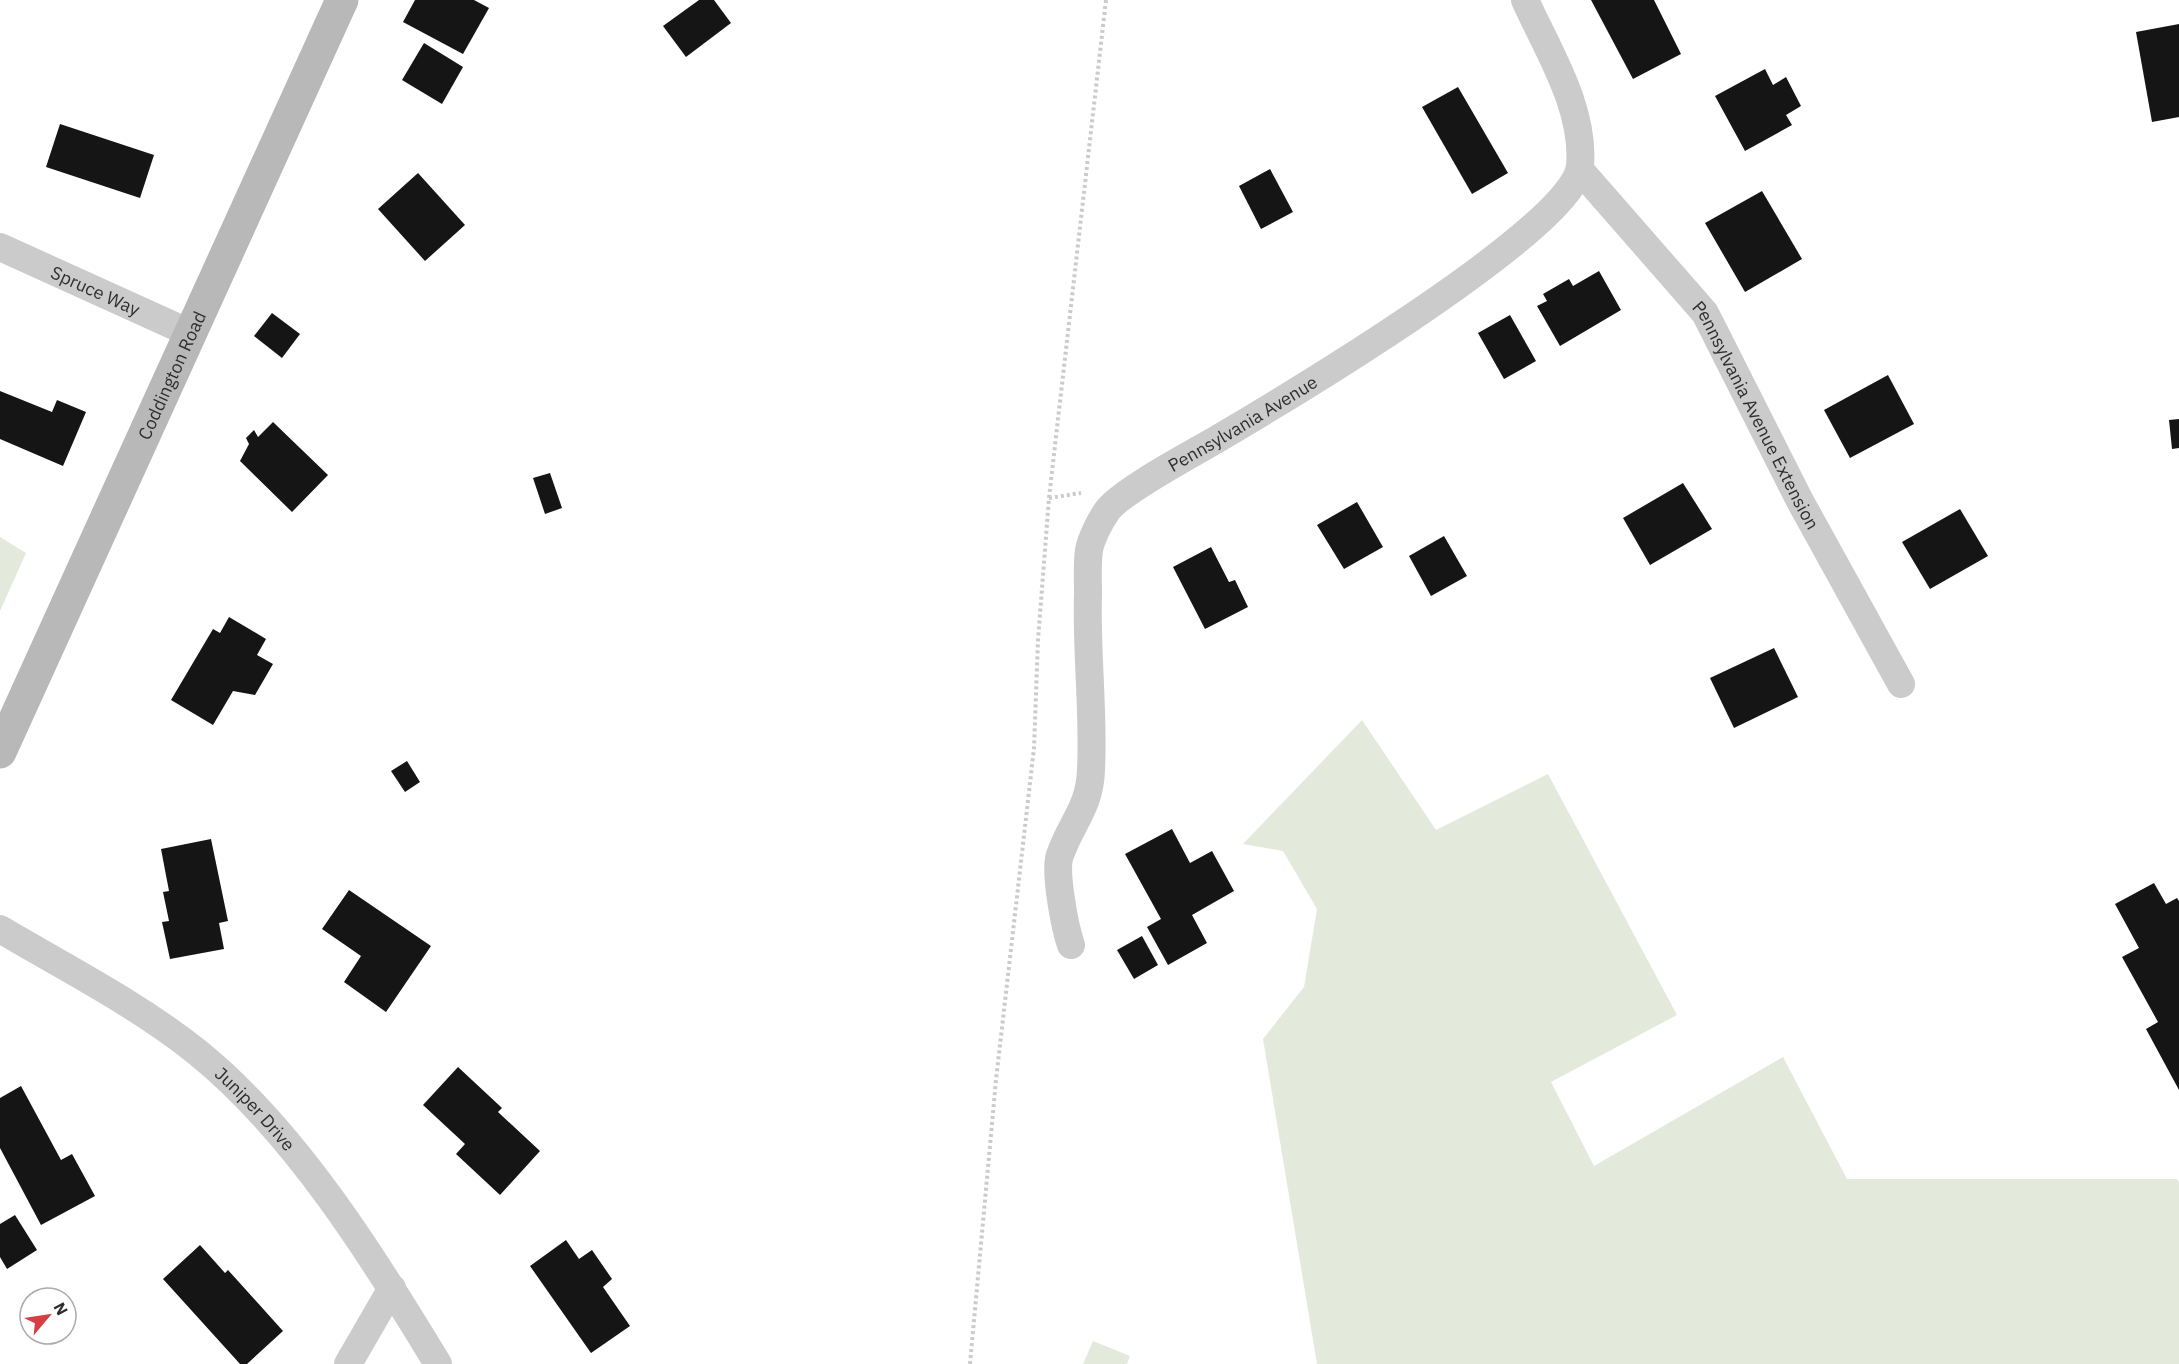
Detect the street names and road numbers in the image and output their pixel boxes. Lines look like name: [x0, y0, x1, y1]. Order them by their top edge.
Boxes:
street label: Spruce Way: [48, 260, 144, 320]
street label: Pennsylvania Avenue Extension: [1688, 296, 1825, 533]
street label: Coddington Road: [132, 307, 211, 443]
street label: Pennsylvania Avenue: [1164, 370, 1321, 476]
street label: Juniper Drive: [210, 1062, 301, 1155]

